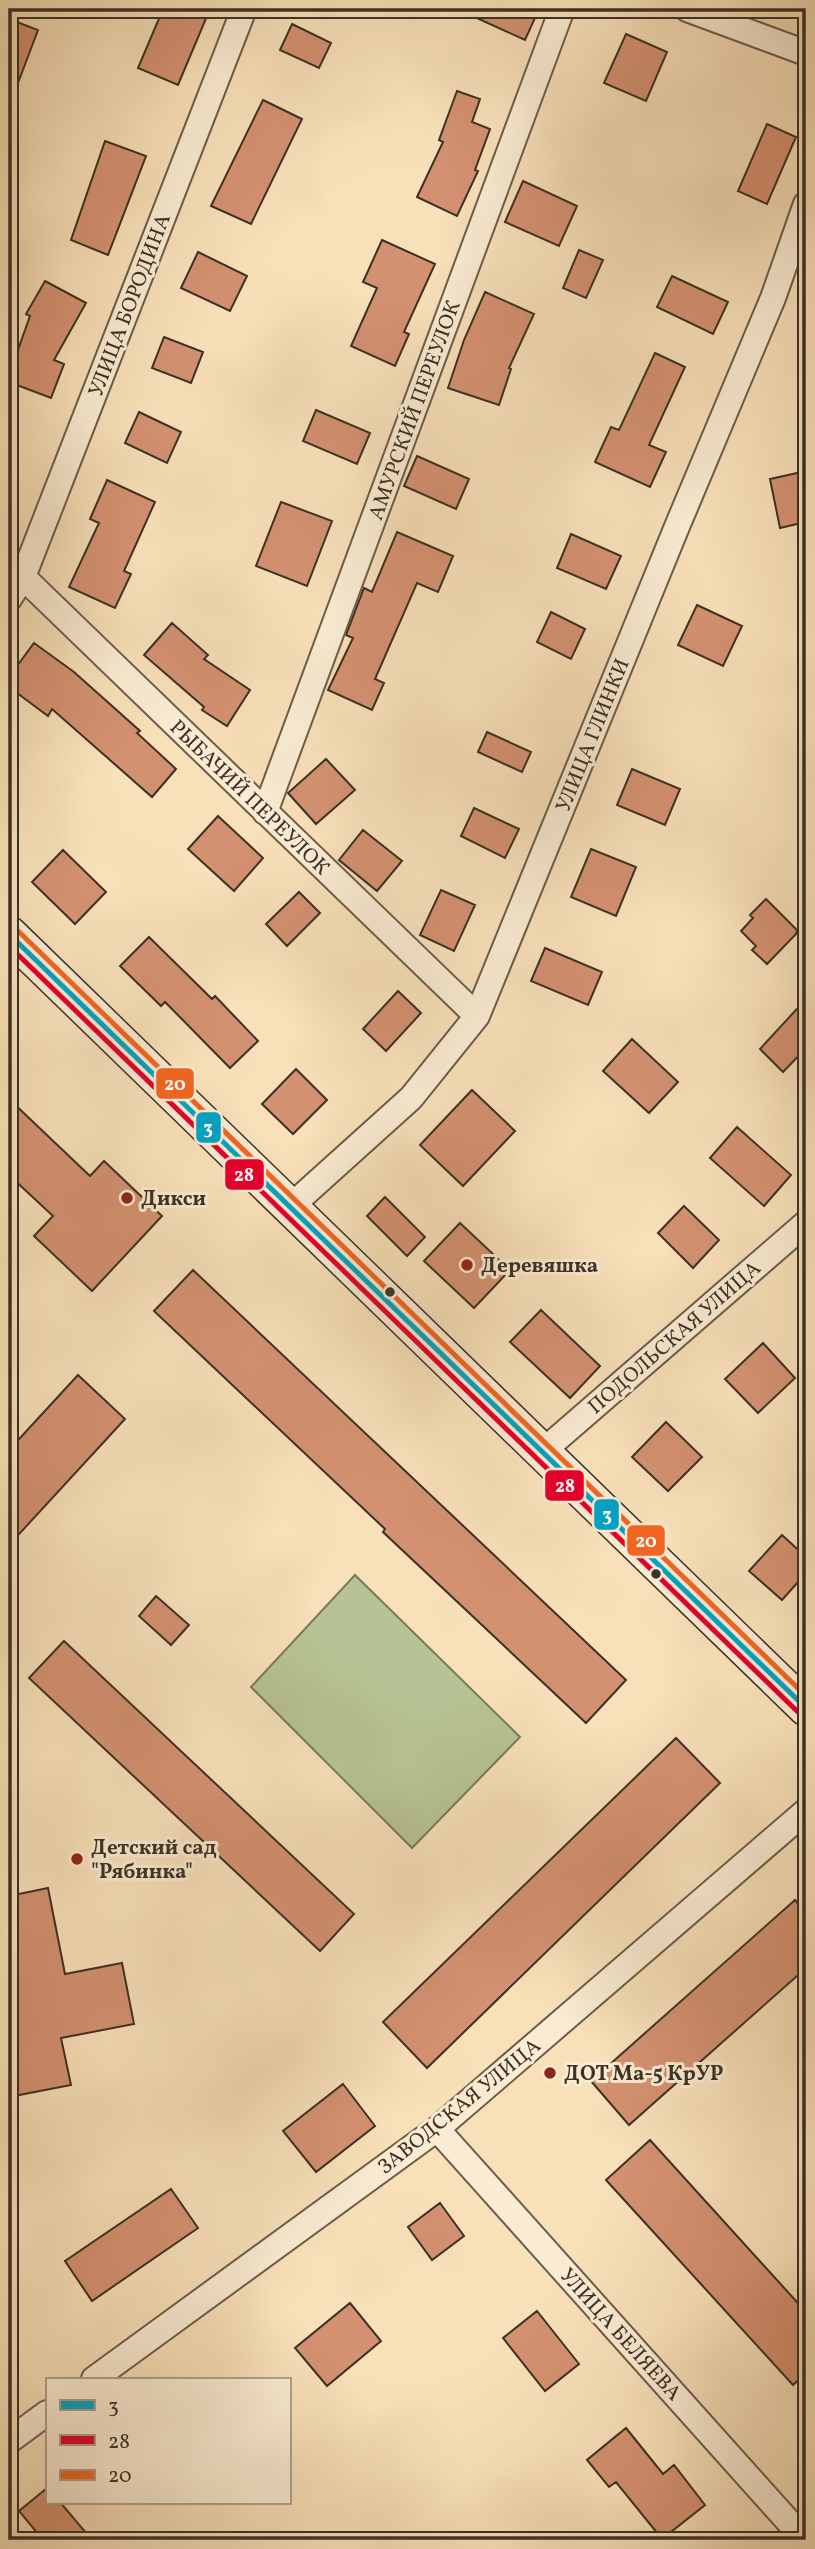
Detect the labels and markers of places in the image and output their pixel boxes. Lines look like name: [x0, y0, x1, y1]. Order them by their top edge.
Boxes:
place label: Дикси: [141, 1185, 206, 1214]
marker: Дикси: [119, 1190, 135, 1206]
place label: Деревяшка: [481, 1252, 598, 1281]
marker: Деревяшка: [459, 1257, 475, 1273]
unlabelled marker: [383, 1285, 397, 1299]
unlabelled marker: [649, 1567, 663, 1581]
place label: Детский сад "Рябинка": [91, 1834, 217, 1887]
marker: Детский сад "Рябинка": [69, 1851, 85, 1867]
place label: ДОТ Ма-5 КрУР: [564, 2060, 723, 2089]
marker: ДОТ Ма-5 КрУР: [542, 2065, 558, 2081]

